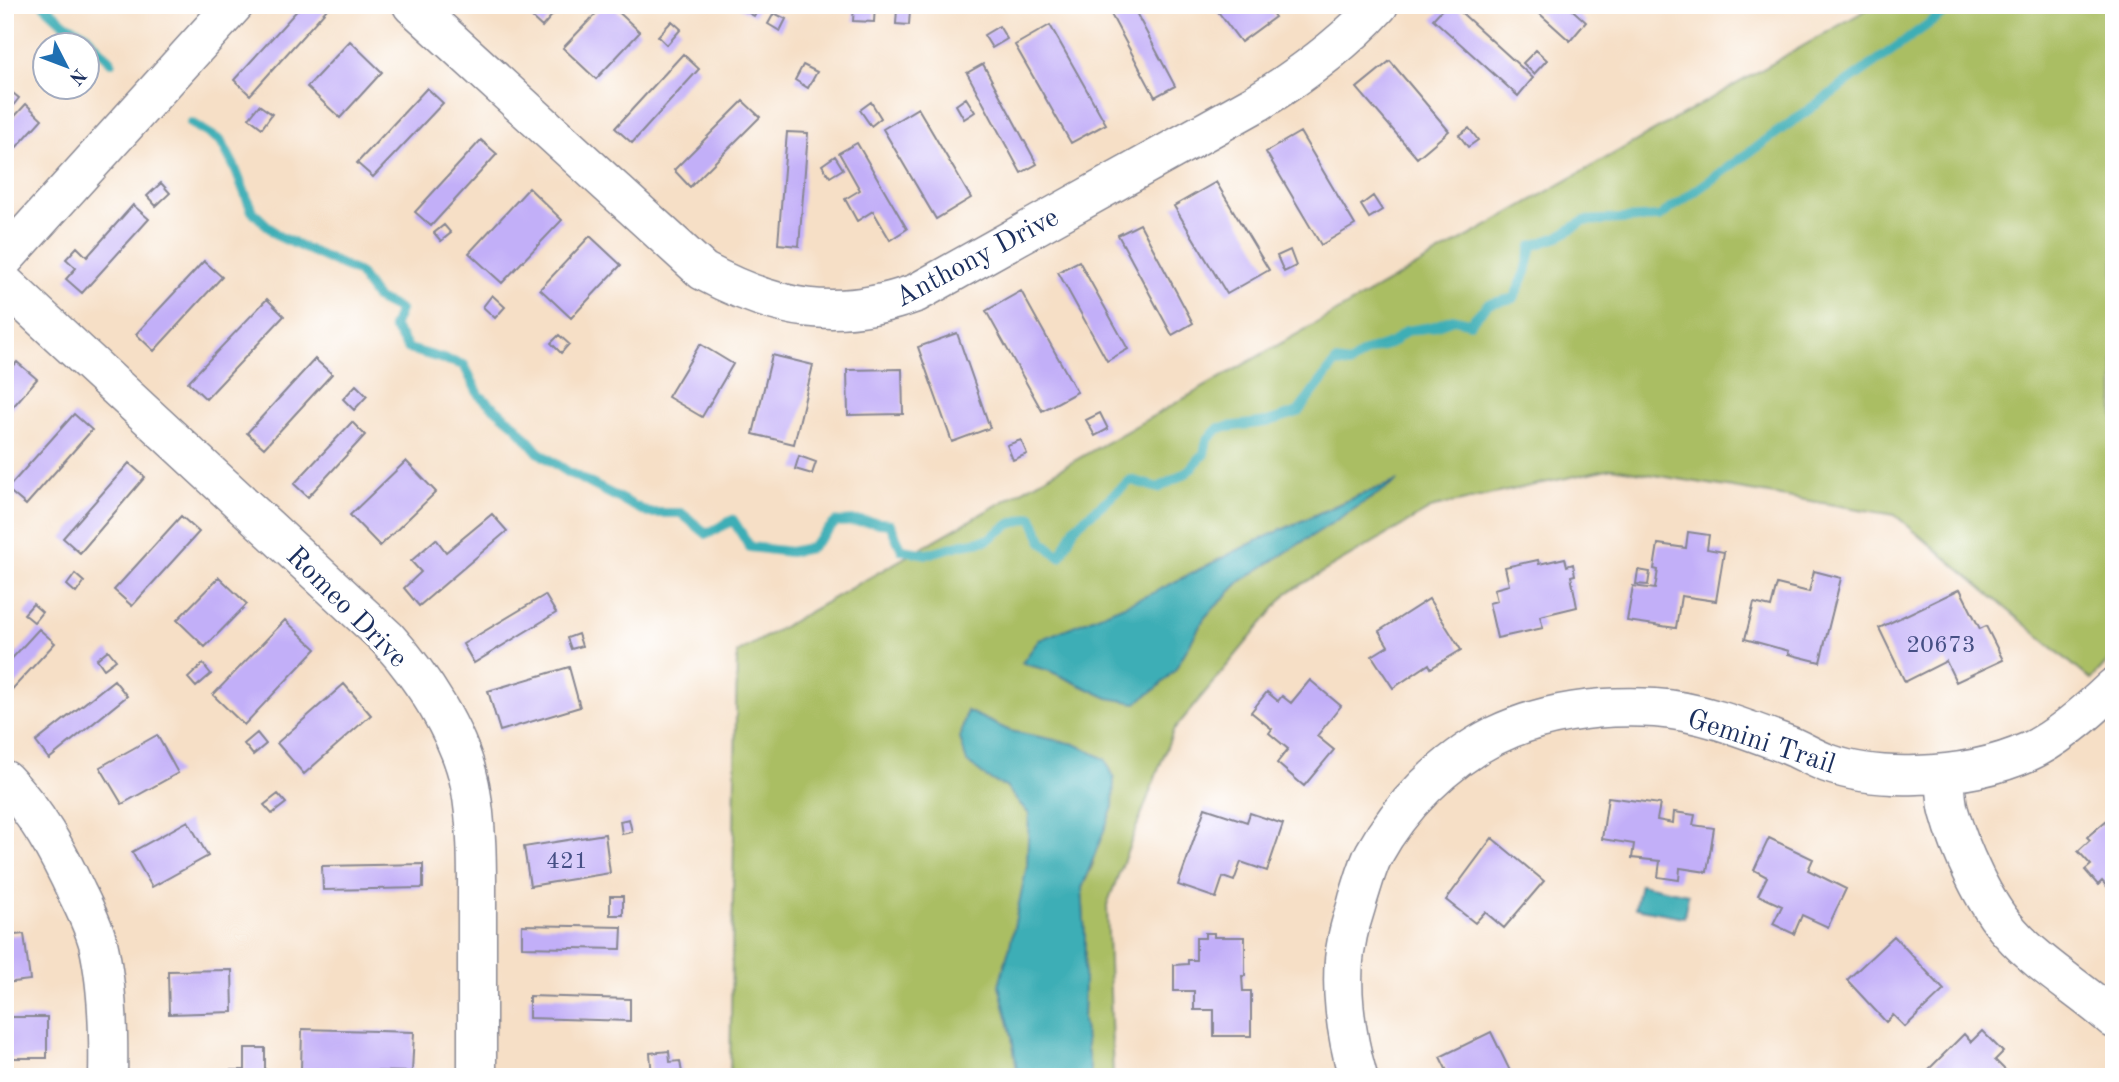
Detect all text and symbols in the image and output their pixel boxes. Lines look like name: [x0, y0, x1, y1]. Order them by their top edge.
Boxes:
north arrow: [32, 32, 102, 102]
text: N: [65, 64, 89, 88]
street label: Anthony Drive: [891, 204, 1064, 313]
street label: Romeo Drive: [280, 542, 412, 674]
house number: 20673: [1906, 634, 1976, 658]
street label: Gemini Trail: [1684, 706, 1839, 780]
house number: 421: [546, 850, 588, 874]

